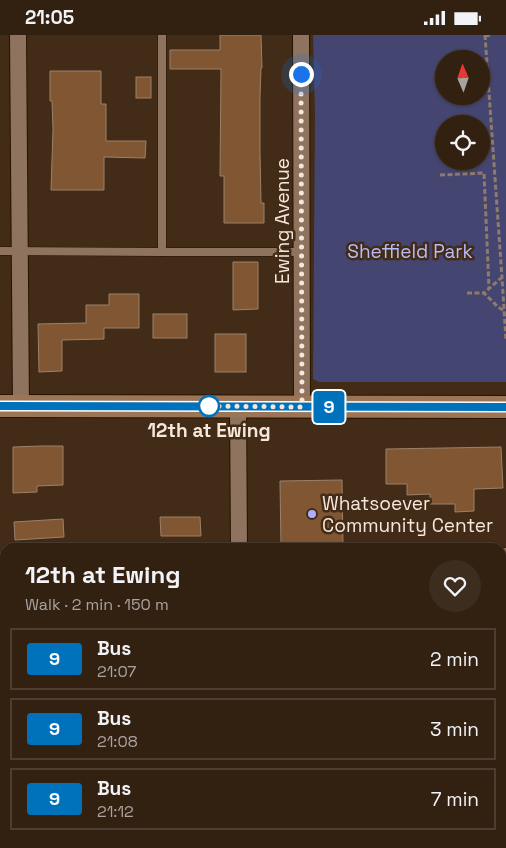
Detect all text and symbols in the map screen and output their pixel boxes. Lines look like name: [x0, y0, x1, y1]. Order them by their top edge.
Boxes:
text: 21:05: [25, 5, 74, 30]
north arrow: [435, 50, 490, 105]
map controls: [435, 50, 490, 170]
your location: [289, 62, 314, 87]
button: locate: [435, 115, 490, 170]
street label: Ewing Avenue: [270, 158, 295, 284]
park label: Sheffield Park: [347, 239, 473, 264]
line badge: 9: [313, 391, 345, 423]
marker: 12th at Ewing: [198, 395, 220, 417]
text: 9: [323, 395, 335, 418]
place label: 12th at Ewing: [147, 418, 271, 443]
place label: Whatsoever Community Center: [322, 491, 493, 538]
marker: Whatsoever Community Center: [306, 508, 318, 520]
text: 12th at Ewing: [25, 559, 181, 590]
button: heart: [429, 560, 481, 612]
text: Walk · 2 min · 150 m: [25, 594, 169, 615]
text: Bus: [97, 636, 131, 661]
text: 9: [49, 647, 60, 670]
text: 2 min: [430, 647, 479, 672]
text: 21:07: [97, 661, 136, 682]
text: Bus: [97, 706, 131, 731]
text: 9: [49, 717, 60, 740]
text: 3 min: [430, 717, 479, 742]
text: 21:08: [97, 731, 138, 752]
text: Bus: [97, 776, 131, 801]
text: 9: [49, 787, 60, 810]
text: 7 min: [431, 787, 479, 812]
text: 21:12: [97, 801, 134, 822]

